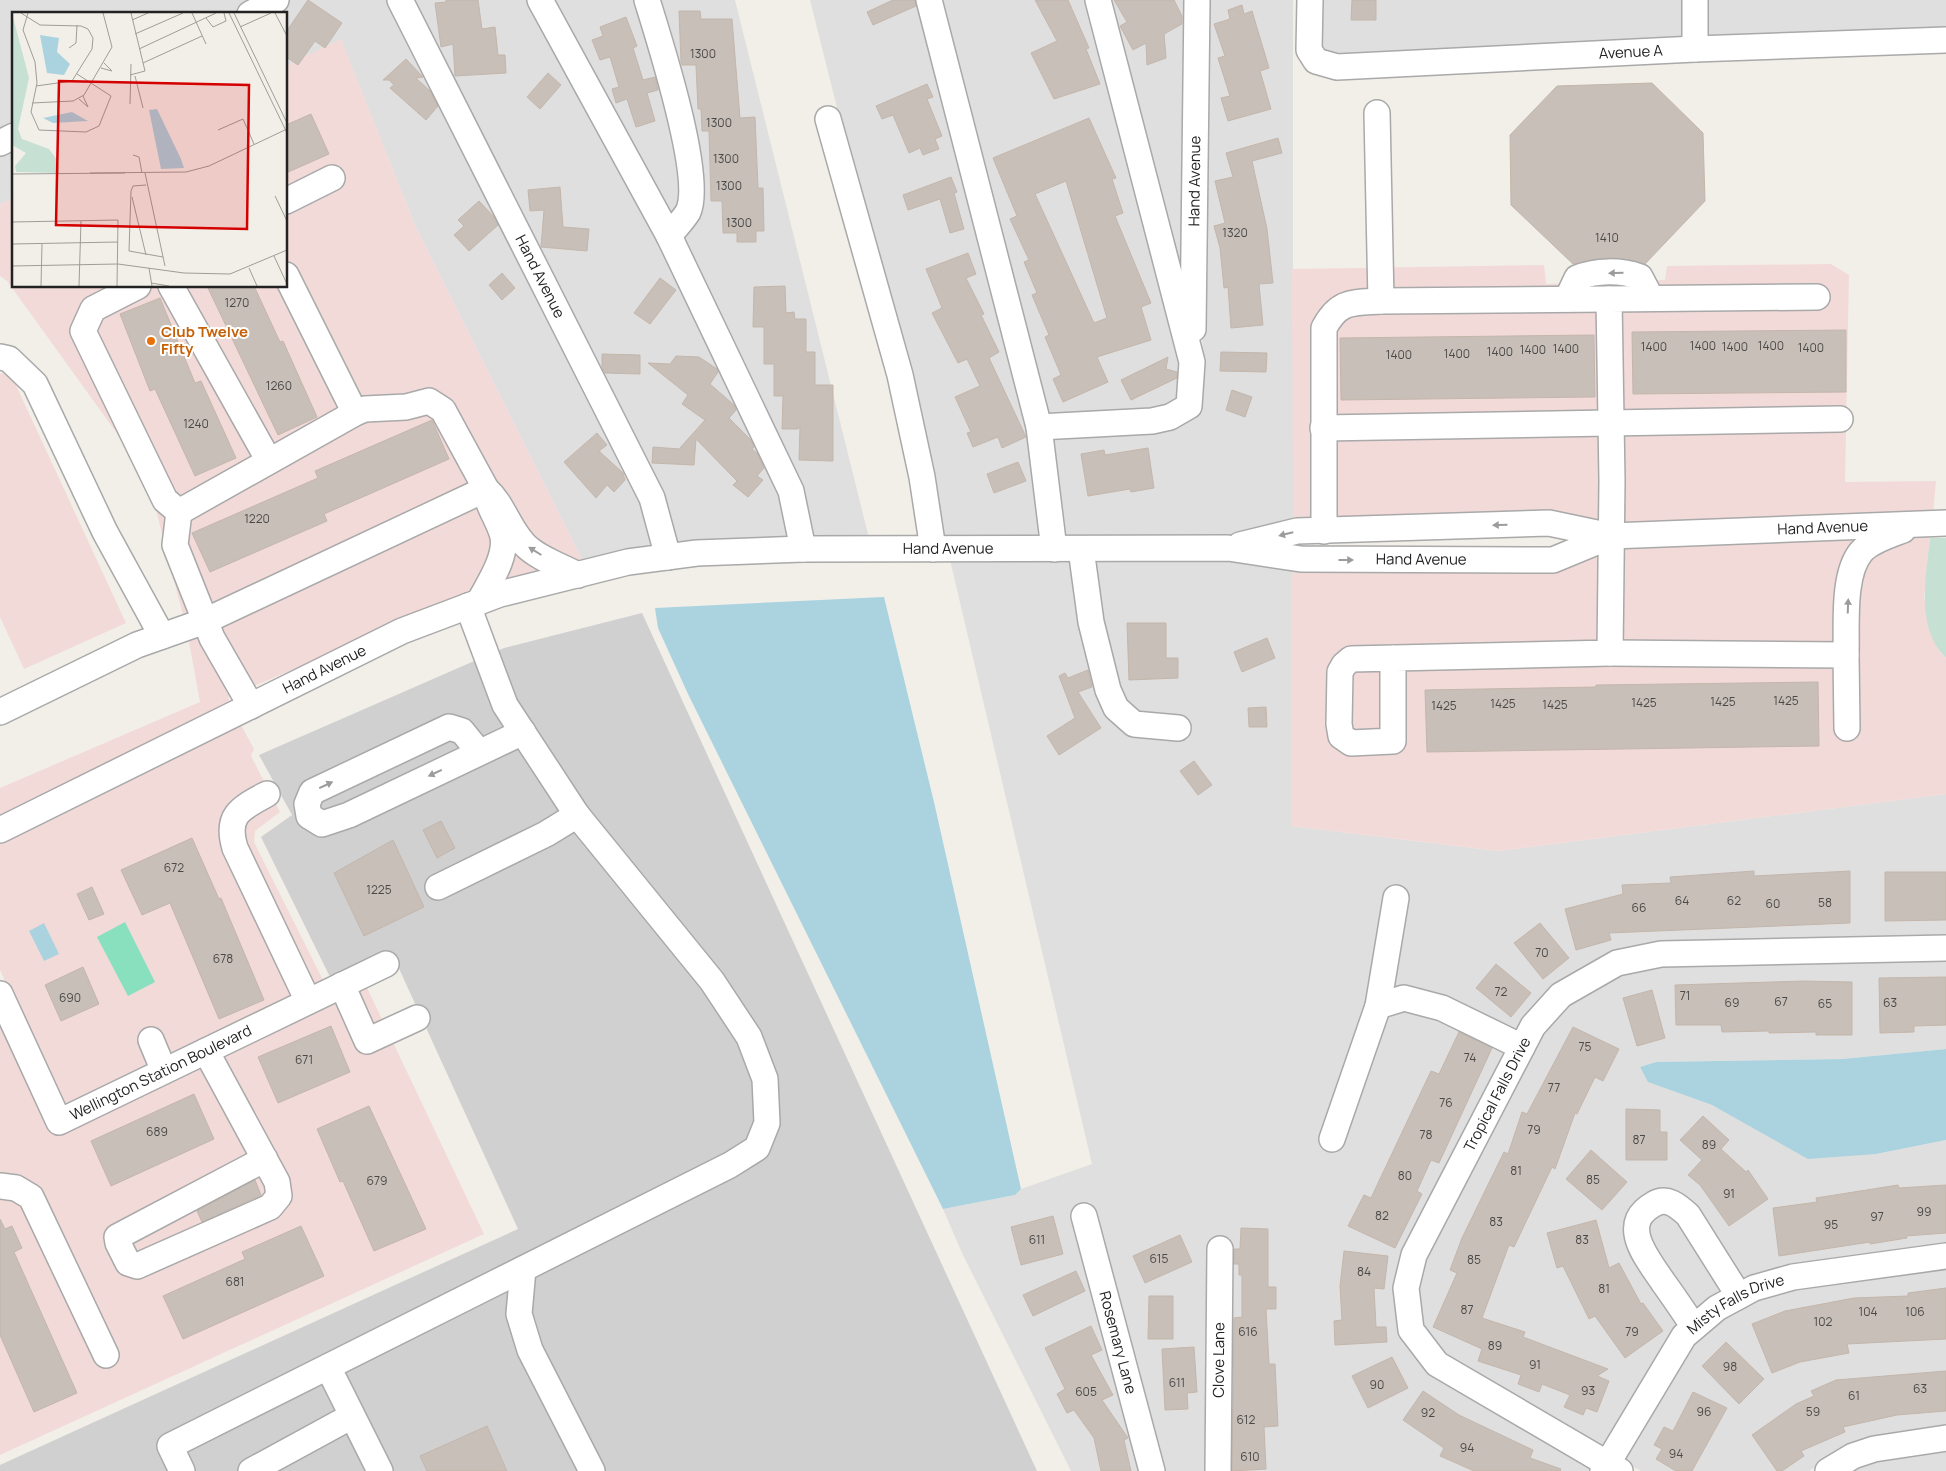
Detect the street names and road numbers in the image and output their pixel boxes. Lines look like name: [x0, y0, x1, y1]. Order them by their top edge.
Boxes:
street label: Avenue A: [1598, 40, 1664, 64]
street label: Hand Avenue: [1183, 135, 1205, 227]
street label: Hand Avenue: [511, 231, 570, 322]
street label: Hand Avenue: [1777, 515, 1869, 540]
street label: Hand Avenue: [903, 538, 994, 559]
street label: Hand Avenue: [1376, 548, 1467, 570]
street label: Hand Avenue: [279, 639, 370, 699]
street label: Wellington Station Boulevard: [66, 1020, 255, 1125]
street label: Tropical Falls Drive: [1459, 1033, 1536, 1155]
street label: Misty Falls Drive: [1682, 1269, 1787, 1339]
street label: Rosemary Lane: [1094, 1289, 1142, 1396]
street label: Clove Lane: [1208, 1322, 1229, 1398]

